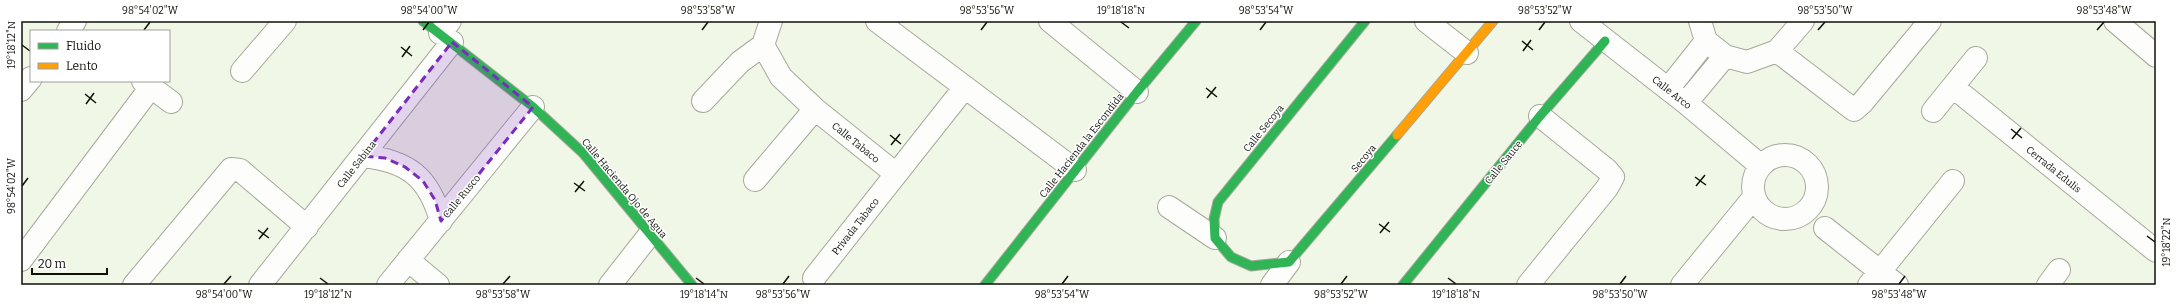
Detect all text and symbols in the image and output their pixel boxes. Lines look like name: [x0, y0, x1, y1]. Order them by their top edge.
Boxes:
text: 98°54'02"W: [122, 5, 179, 17]
text: 98°54'00"W: [401, 5, 458, 17]
text: 98°53'58"W: [681, 5, 736, 17]
text: 98°53'56"W: [960, 5, 1015, 17]
text: 19°18'18"N: [1097, 5, 1145, 17]
text: 98°53'54"W: [1239, 5, 1294, 17]
text: 98°53'52"W: [1518, 5, 1573, 17]
text: 98°53'50"W: [1797, 5, 1853, 17]
text: 98°53'48"W: [2077, 5, 2132, 17]
text: 19°18'12"N: [6, 21, 18, 69]
legend: [30, 30, 170, 82]
text: Fluido: [66, 39, 101, 53]
text: Lento: [66, 59, 98, 73]
street label: Calle Arco: [1649, 74, 1694, 112]
street label: Calle Hacienda la Escondida: [1037, 90, 1127, 200]
street label: Calle Secoya: [1241, 102, 1287, 155]
street label: Calle Tabaco: [829, 120, 882, 166]
street label: Calle Hacienda Ojo de Agua: [579, 136, 670, 241]
street label: Calle Sabina: [335, 138, 379, 191]
street label: Calle Sauce: [1483, 138, 1525, 187]
street label: Secoya: [1349, 142, 1379, 175]
street label: Cerrada Edulis: [2023, 144, 2084, 196]
text: 98°54'02"W: [6, 157, 18, 214]
street label: Calle Rusco: [440, 172, 483, 221]
street label: Privada Tabaco: [830, 195, 882, 258]
text: 19°18'22"N: [2161, 217, 2173, 267]
scale bar: [32, 250, 107, 276]
text: 20 m: [38, 257, 67, 271]
text: 98°54'00"W: [196, 289, 253, 301]
text: 19°18'12"N: [304, 289, 352, 301]
text: 98°53'58"W: [476, 289, 531, 301]
text: 19°18'14"N: [680, 289, 728, 301]
text: 98°53'56"W: [756, 289, 811, 301]
text: 98°53'54"W: [1035, 289, 1090, 301]
text: 98°53'52"W: [1314, 289, 1369, 301]
text: 19°18'18"N: [1432, 289, 1480, 301]
text: 98°53'50"W: [1592, 289, 1648, 301]
text: 98°53'48"W: [1872, 289, 1927, 301]

